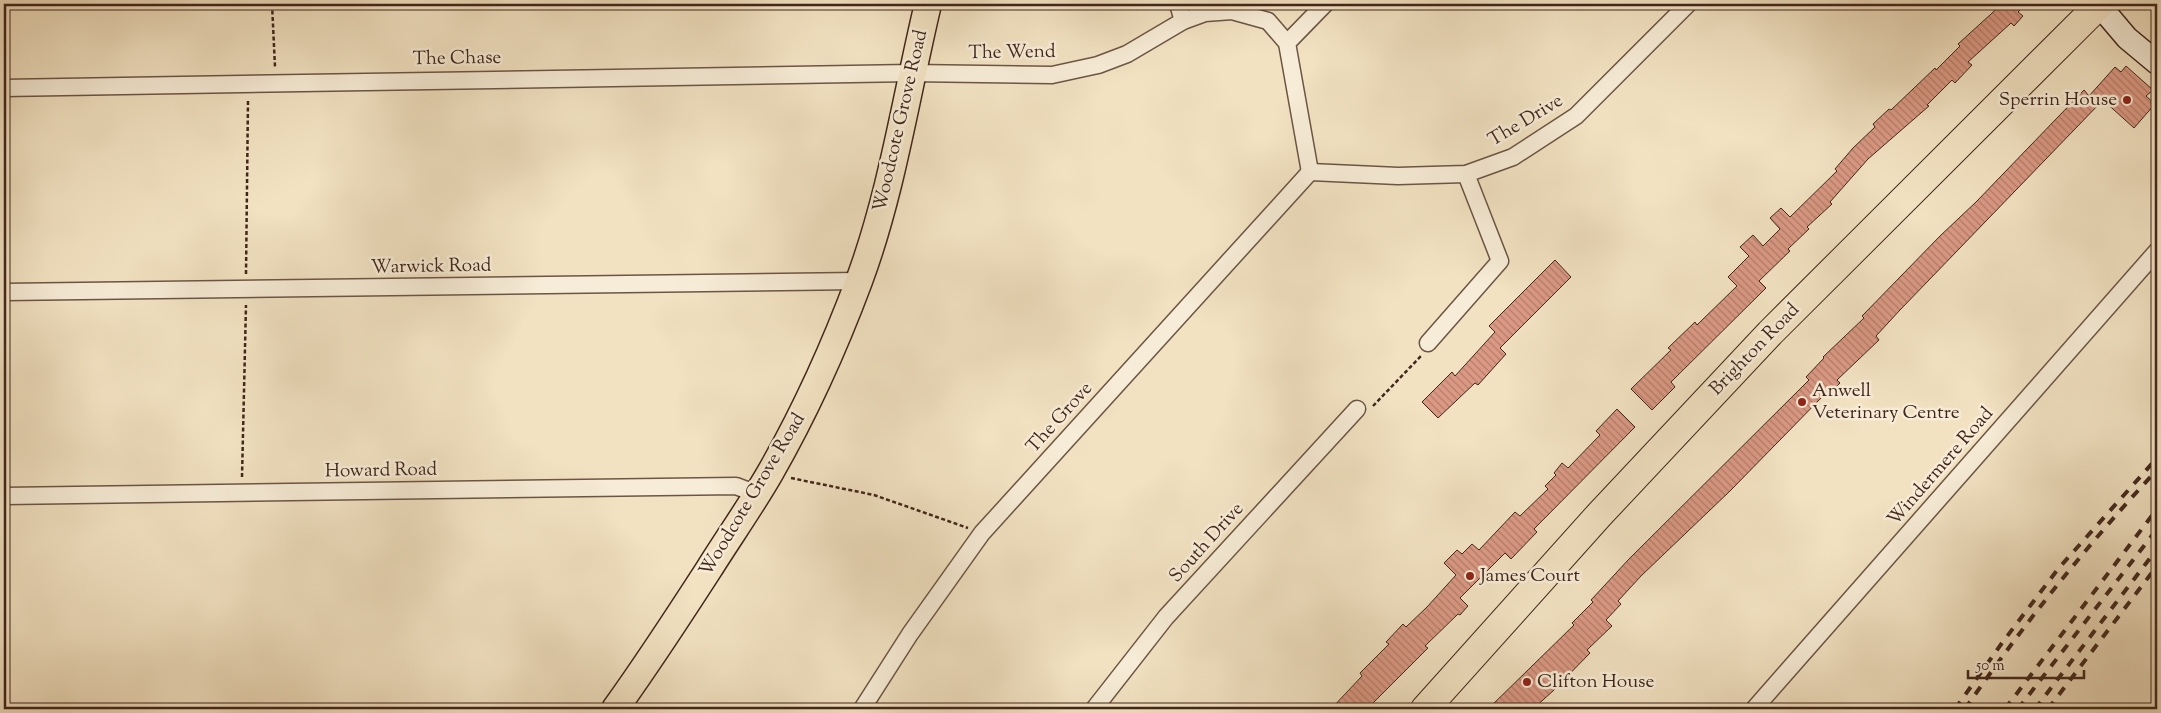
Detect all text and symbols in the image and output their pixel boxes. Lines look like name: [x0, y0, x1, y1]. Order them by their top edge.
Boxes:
street label: Woodcote Grove Road: [867, 27, 935, 215]
street label: The Wend: [968, 39, 1056, 67]
street label: The Chase: [412, 45, 502, 73]
place label: Sperrin House: [1999, 87, 2117, 114]
street label: The Drive: [1484, 88, 1569, 154]
marker: Sperrin House: [2121, 94, 2133, 106]
street label: Warwick Road: [370, 252, 492, 282]
street label: Brighton Road: [1704, 297, 1806, 402]
street label: The Grove: [1021, 376, 1100, 460]
place label: Anwell Veterinary Centre: [1812, 378, 1960, 427]
marker: Anwell Veterinary Centre: [1796, 396, 1808, 408]
street label: Windermere Road: [1882, 401, 2001, 532]
street label: Woodcote Grove Road: [693, 408, 813, 582]
street label: Howard Road: [325, 457, 438, 485]
street label: South Drive: [1163, 497, 1251, 589]
place label: James Court: [1479, 563, 1580, 590]
marker: James Court: [1464, 570, 1476, 582]
scale bar: [1968, 648, 2085, 680]
text: 50 m: [1975, 656, 2005, 677]
place label: Clifton House: [1537, 669, 1655, 696]
marker: Clifton House: [1521, 676, 1533, 688]

